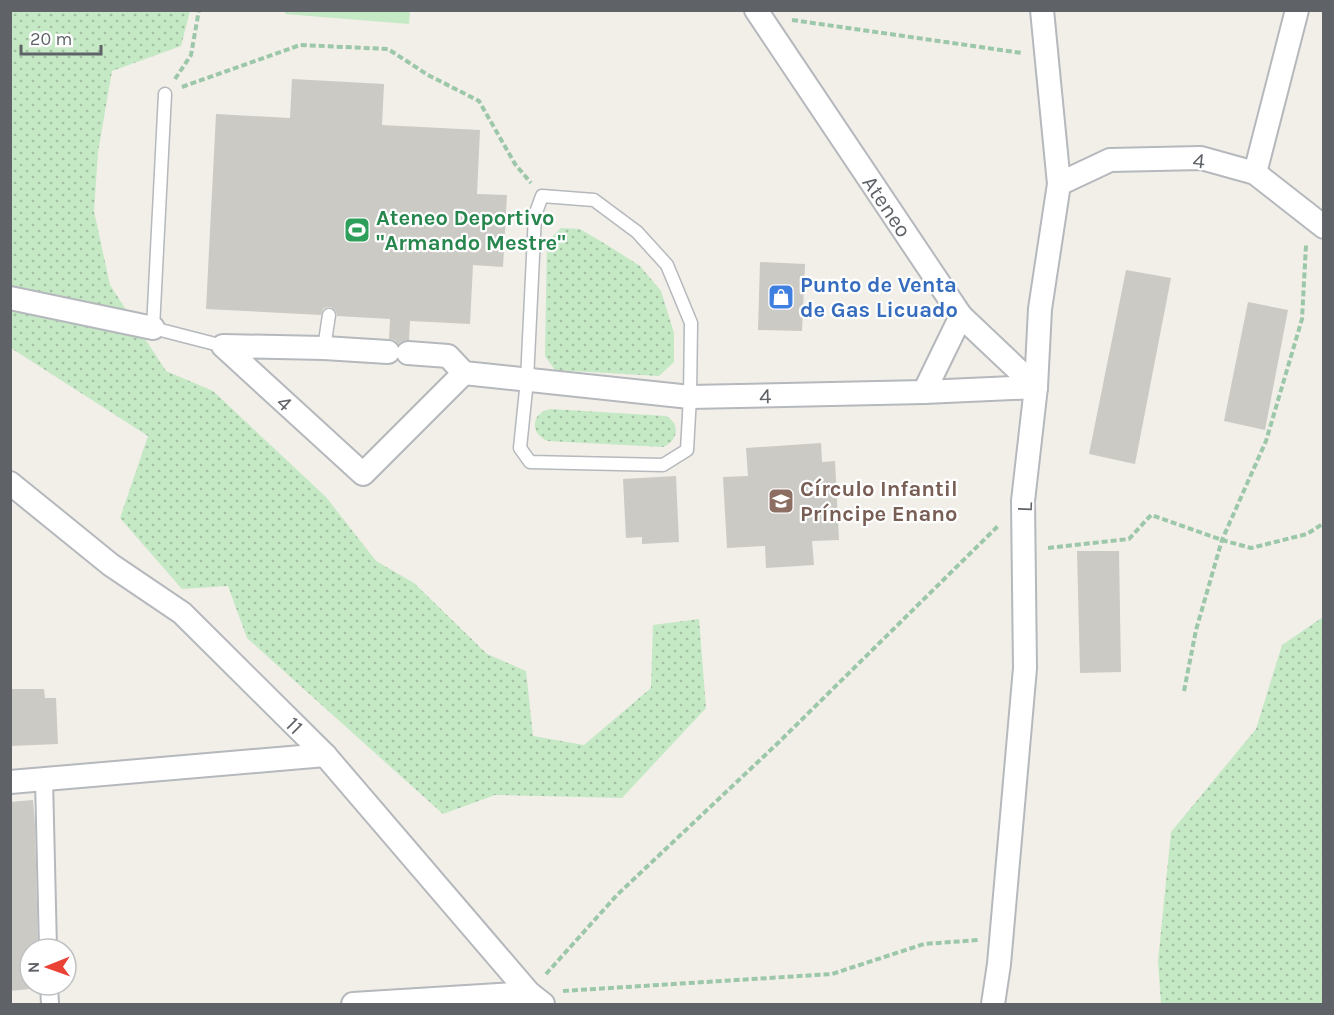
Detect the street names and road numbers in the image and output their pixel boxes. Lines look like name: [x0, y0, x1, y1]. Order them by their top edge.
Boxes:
street label: 4: [1191, 147, 1206, 175]
street label: Ateneo: [857, 171, 916, 242]
street label: 4: [759, 383, 772, 410]
street label: 4: [271, 390, 298, 417]
street label: L: [1012, 501, 1038, 513]
street label: 11: [280, 712, 309, 740]

